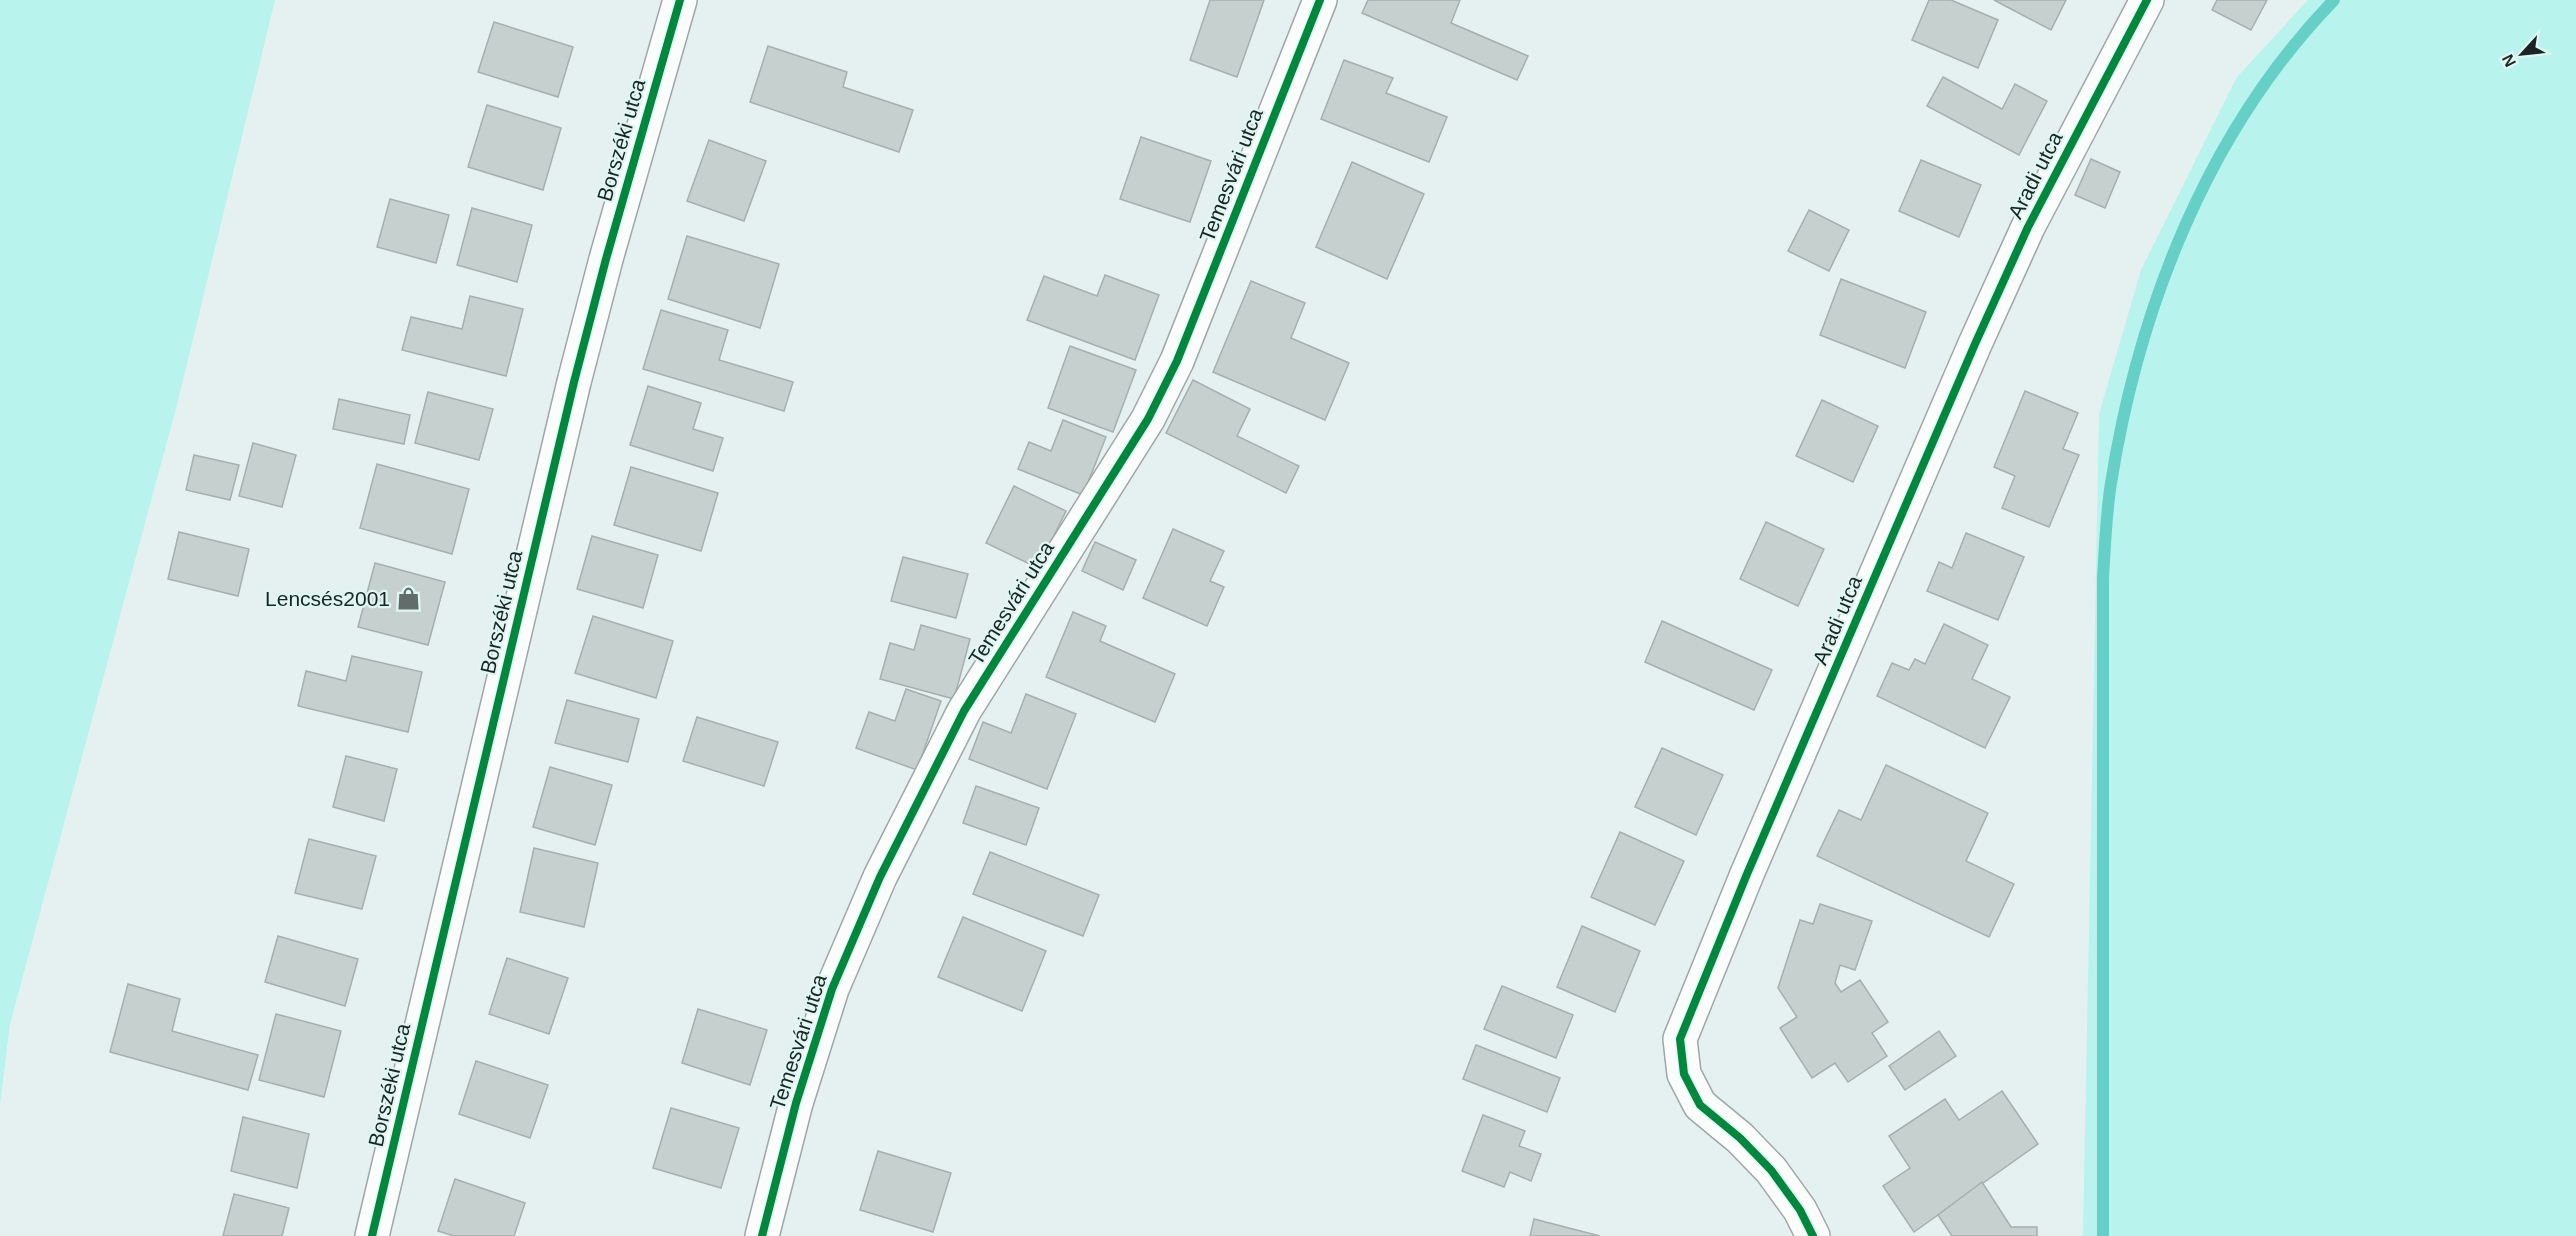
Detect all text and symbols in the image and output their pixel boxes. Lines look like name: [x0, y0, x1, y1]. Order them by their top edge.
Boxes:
north arrow: [2492, 24, 2552, 84]
text: N: [2499, 52, 2519, 70]
street label: Borszéki utca: [593, 76, 650, 204]
street label: Temesvári utca: [1195, 105, 1267, 245]
street label: Aradi utca: [2003, 127, 2067, 222]
street label: Temesvári utca: [964, 537, 1058, 669]
street label: Borszéki utca: [476, 548, 526, 676]
street label: Aradi utca: [1808, 572, 1866, 668]
shop icon: Lencsés2001: [395, 585, 421, 611]
place label: Lencsés2001: [265, 587, 390, 610]
street label: Temesvári utca: [765, 971, 831, 1113]
street label: Borszéki utca: [364, 1021, 414, 1149]

